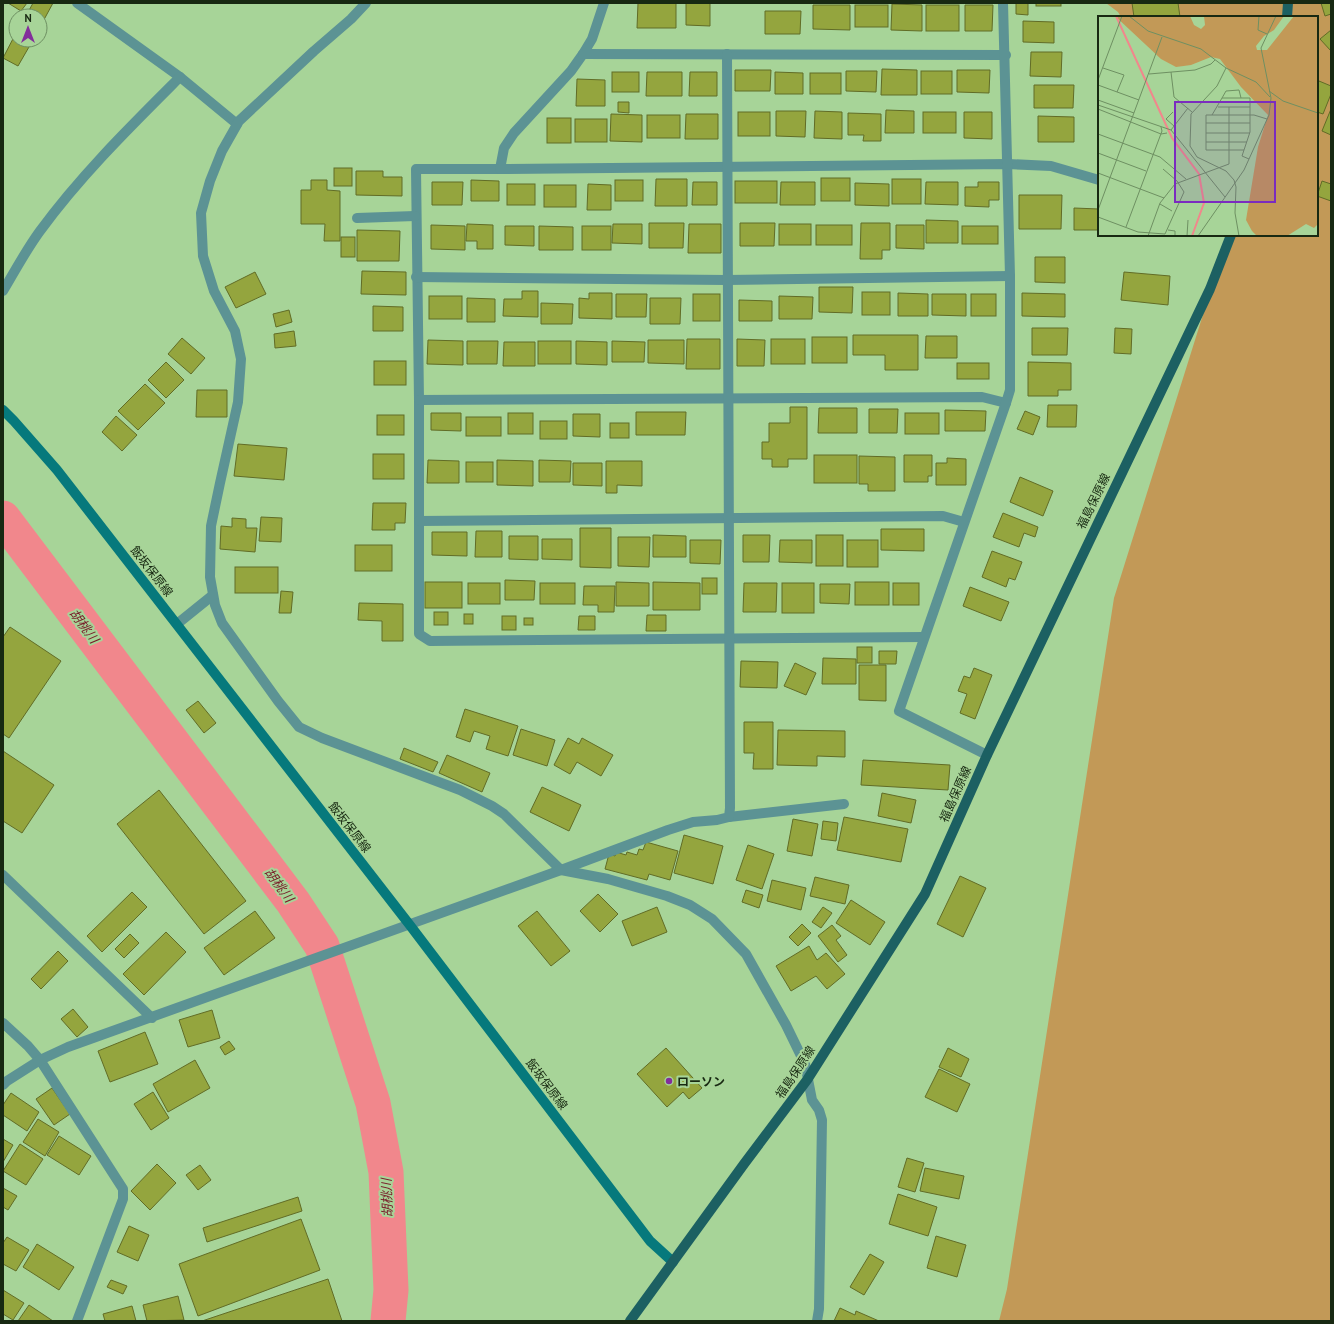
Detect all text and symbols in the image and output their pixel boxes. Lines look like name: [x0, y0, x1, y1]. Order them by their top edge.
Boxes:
north arrow: [8, 8, 48, 48]
text: N: [24, 11, 32, 25]
inset map: [1098, 16, 1318, 236]
street label: 福島保原線: [1073, 471, 1113, 531]
street label: 飯坂保原線: [128, 543, 176, 599]
water label: 胡桃川: [65, 605, 104, 648]
street label: 福島保原線: [936, 764, 974, 824]
street label: 飯坂保原線: [326, 799, 374, 855]
water label: 胡桃川: [260, 864, 299, 907]
street label: 福島保原線: [772, 1043, 818, 1101]
street label: 飯坂保原線: [523, 1056, 571, 1112]
place label: ローソン: [677, 1074, 725, 1089]
marker: ローソン: [664, 1076, 674, 1086]
water label: 胡桃川: [378, 1176, 396, 1218]

